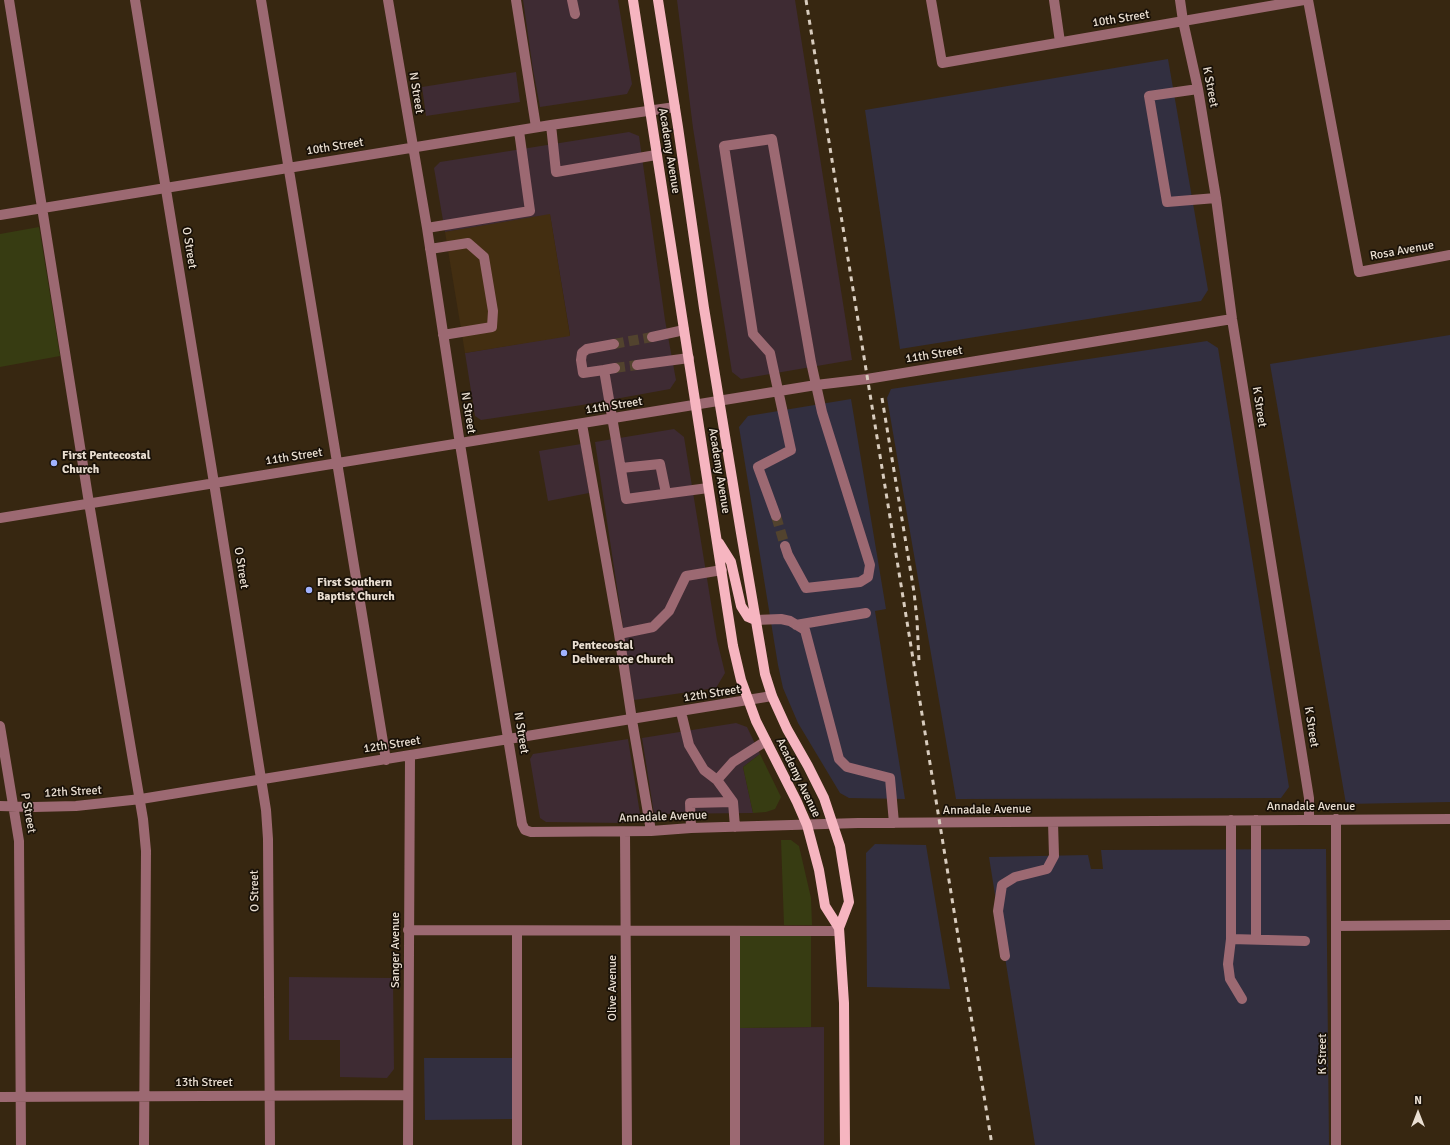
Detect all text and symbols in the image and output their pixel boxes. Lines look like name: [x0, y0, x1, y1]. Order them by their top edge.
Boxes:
street label: 10th Street: [1091, 7, 1151, 31]
street label: K Street: [1199, 65, 1221, 109]
street label: N Street: [406, 71, 426, 115]
street label: Academy Avenue: [655, 107, 683, 195]
street label: 10th Street: [305, 135, 365, 159]
street label: O Street: [179, 226, 199, 270]
street label: Rosa Avenue: [1369, 238, 1435, 264]
street label: 11th Street: [904, 343, 964, 367]
street label: K Street: [1249, 386, 1269, 428]
street label: N Street: [458, 391, 478, 435]
street label: 11th Street: [584, 394, 644, 418]
street label: Academy Avenue: [705, 427, 733, 515]
street label: 11th Street: [264, 445, 324, 469]
place label: First Pentecostal Church: [62, 449, 150, 477]
marker: First Pentecostal Church: [49, 458, 59, 468]
street label: O Street: [231, 546, 251, 590]
place label: First Southern Baptist Church: [317, 576, 395, 604]
marker: First Southern Baptist Church: [304, 585, 314, 595]
place label: Pentecostal Deliverance Church: [572, 639, 673, 667]
marker: Pentecostal Deliverance Church: [559, 648, 569, 658]
street label: 12th Street: [682, 682, 742, 706]
street label: K Street: [1301, 706, 1321, 748]
street label: N Street: [511, 711, 531, 755]
street label: 12th Street: [362, 733, 422, 757]
street label: Academy Avenue: [773, 736, 823, 820]
street label: 12th Street: [44, 783, 102, 801]
street label: P Street: [17, 792, 39, 834]
street label: Annadale Avenue: [1267, 800, 1355, 814]
street label: Annadale Avenue: [943, 802, 1031, 818]
street label: Annadale Avenue: [619, 808, 707, 826]
street label: O Street: [247, 870, 263, 912]
street label: Sanger Avenue: [389, 912, 403, 988]
street label: Olive Avenue: [606, 955, 620, 1021]
street label: K Street: [1316, 1033, 1330, 1075]
street label: 13th Street: [175, 1076, 233, 1090]
north arrow: [1398, 1093, 1438, 1133]
text: N: [1414, 1094, 1422, 1107]

